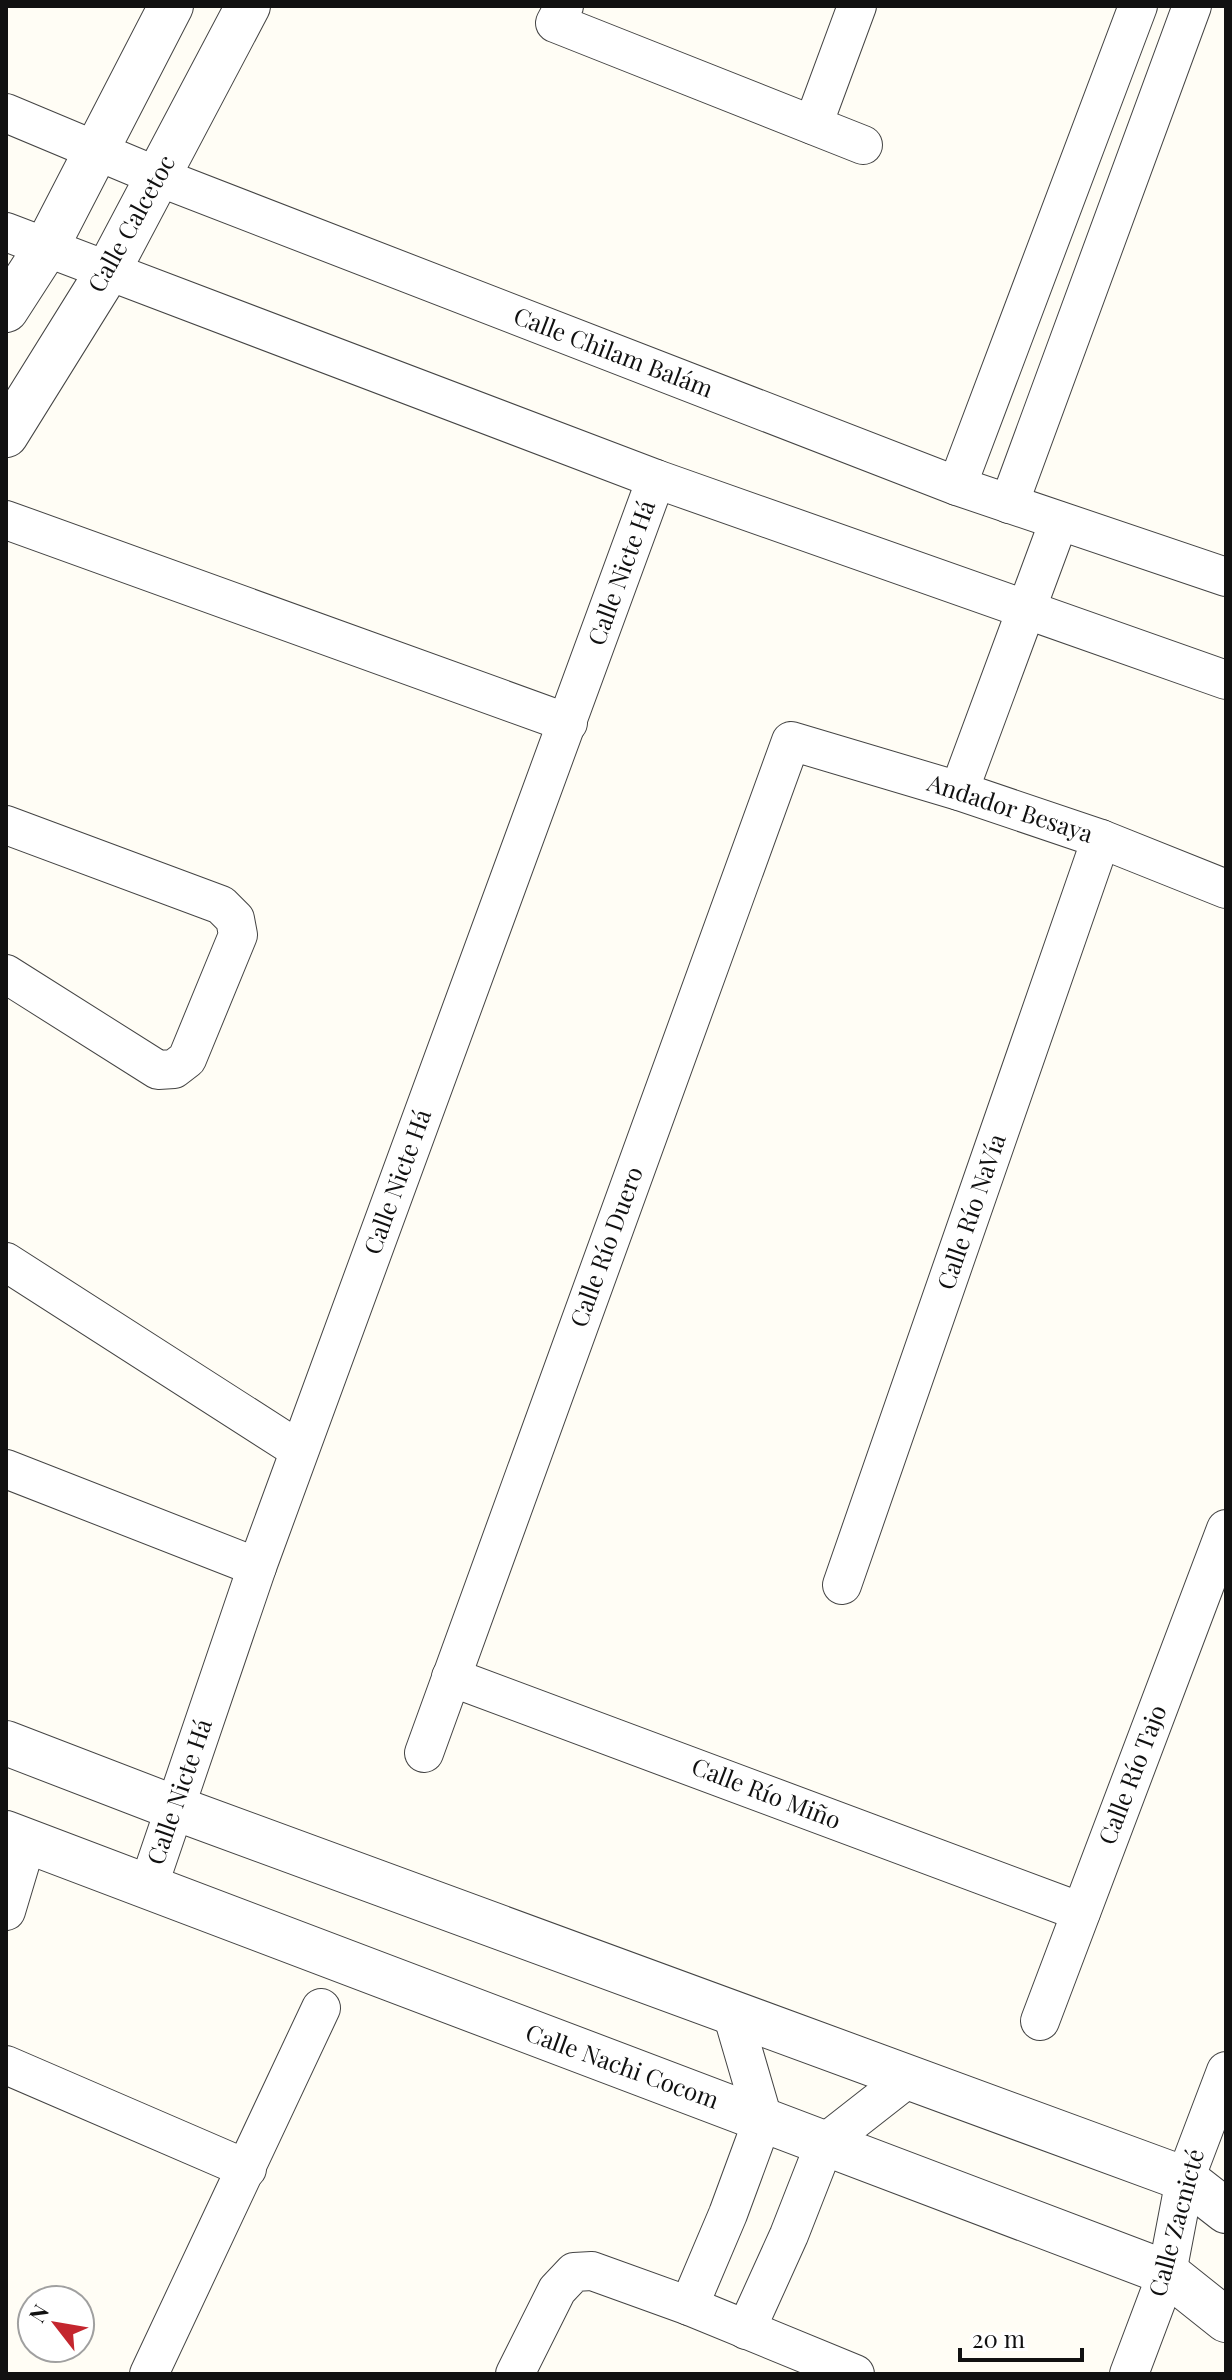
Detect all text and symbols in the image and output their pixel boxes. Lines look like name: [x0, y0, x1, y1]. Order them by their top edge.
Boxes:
street label: Calle Calcetoc: [79, 149, 181, 297]
street label: Calle Chilam Balám: [510, 298, 718, 404]
street label: Calle Nicte Há: [579, 495, 661, 649]
street label: Andador Besaya: [923, 765, 1097, 849]
street label: Calle Nicte Há: [355, 1104, 437, 1258]
street label: Calle Río NaVía: [928, 1129, 1012, 1294]
street label: Calle Río Duero: [561, 1162, 649, 1331]
street label: Calle Río Tajo: [1090, 1700, 1172, 1849]
street label: Calle Nicte Há: [138, 1714, 218, 1868]
street label: Calle Río Miño: [688, 1749, 846, 1835]
street label: Calle Nachi Cocom: [522, 2015, 724, 2115]
street label: Calle Zacnicté: [1140, 2145, 1210, 2300]
north arrow: [16, 2284, 96, 2364]
text: N: [21, 2299, 55, 2328]
scale bar: [960, 2312, 1082, 2362]
text: 20 m: [972, 2322, 1025, 2354]

